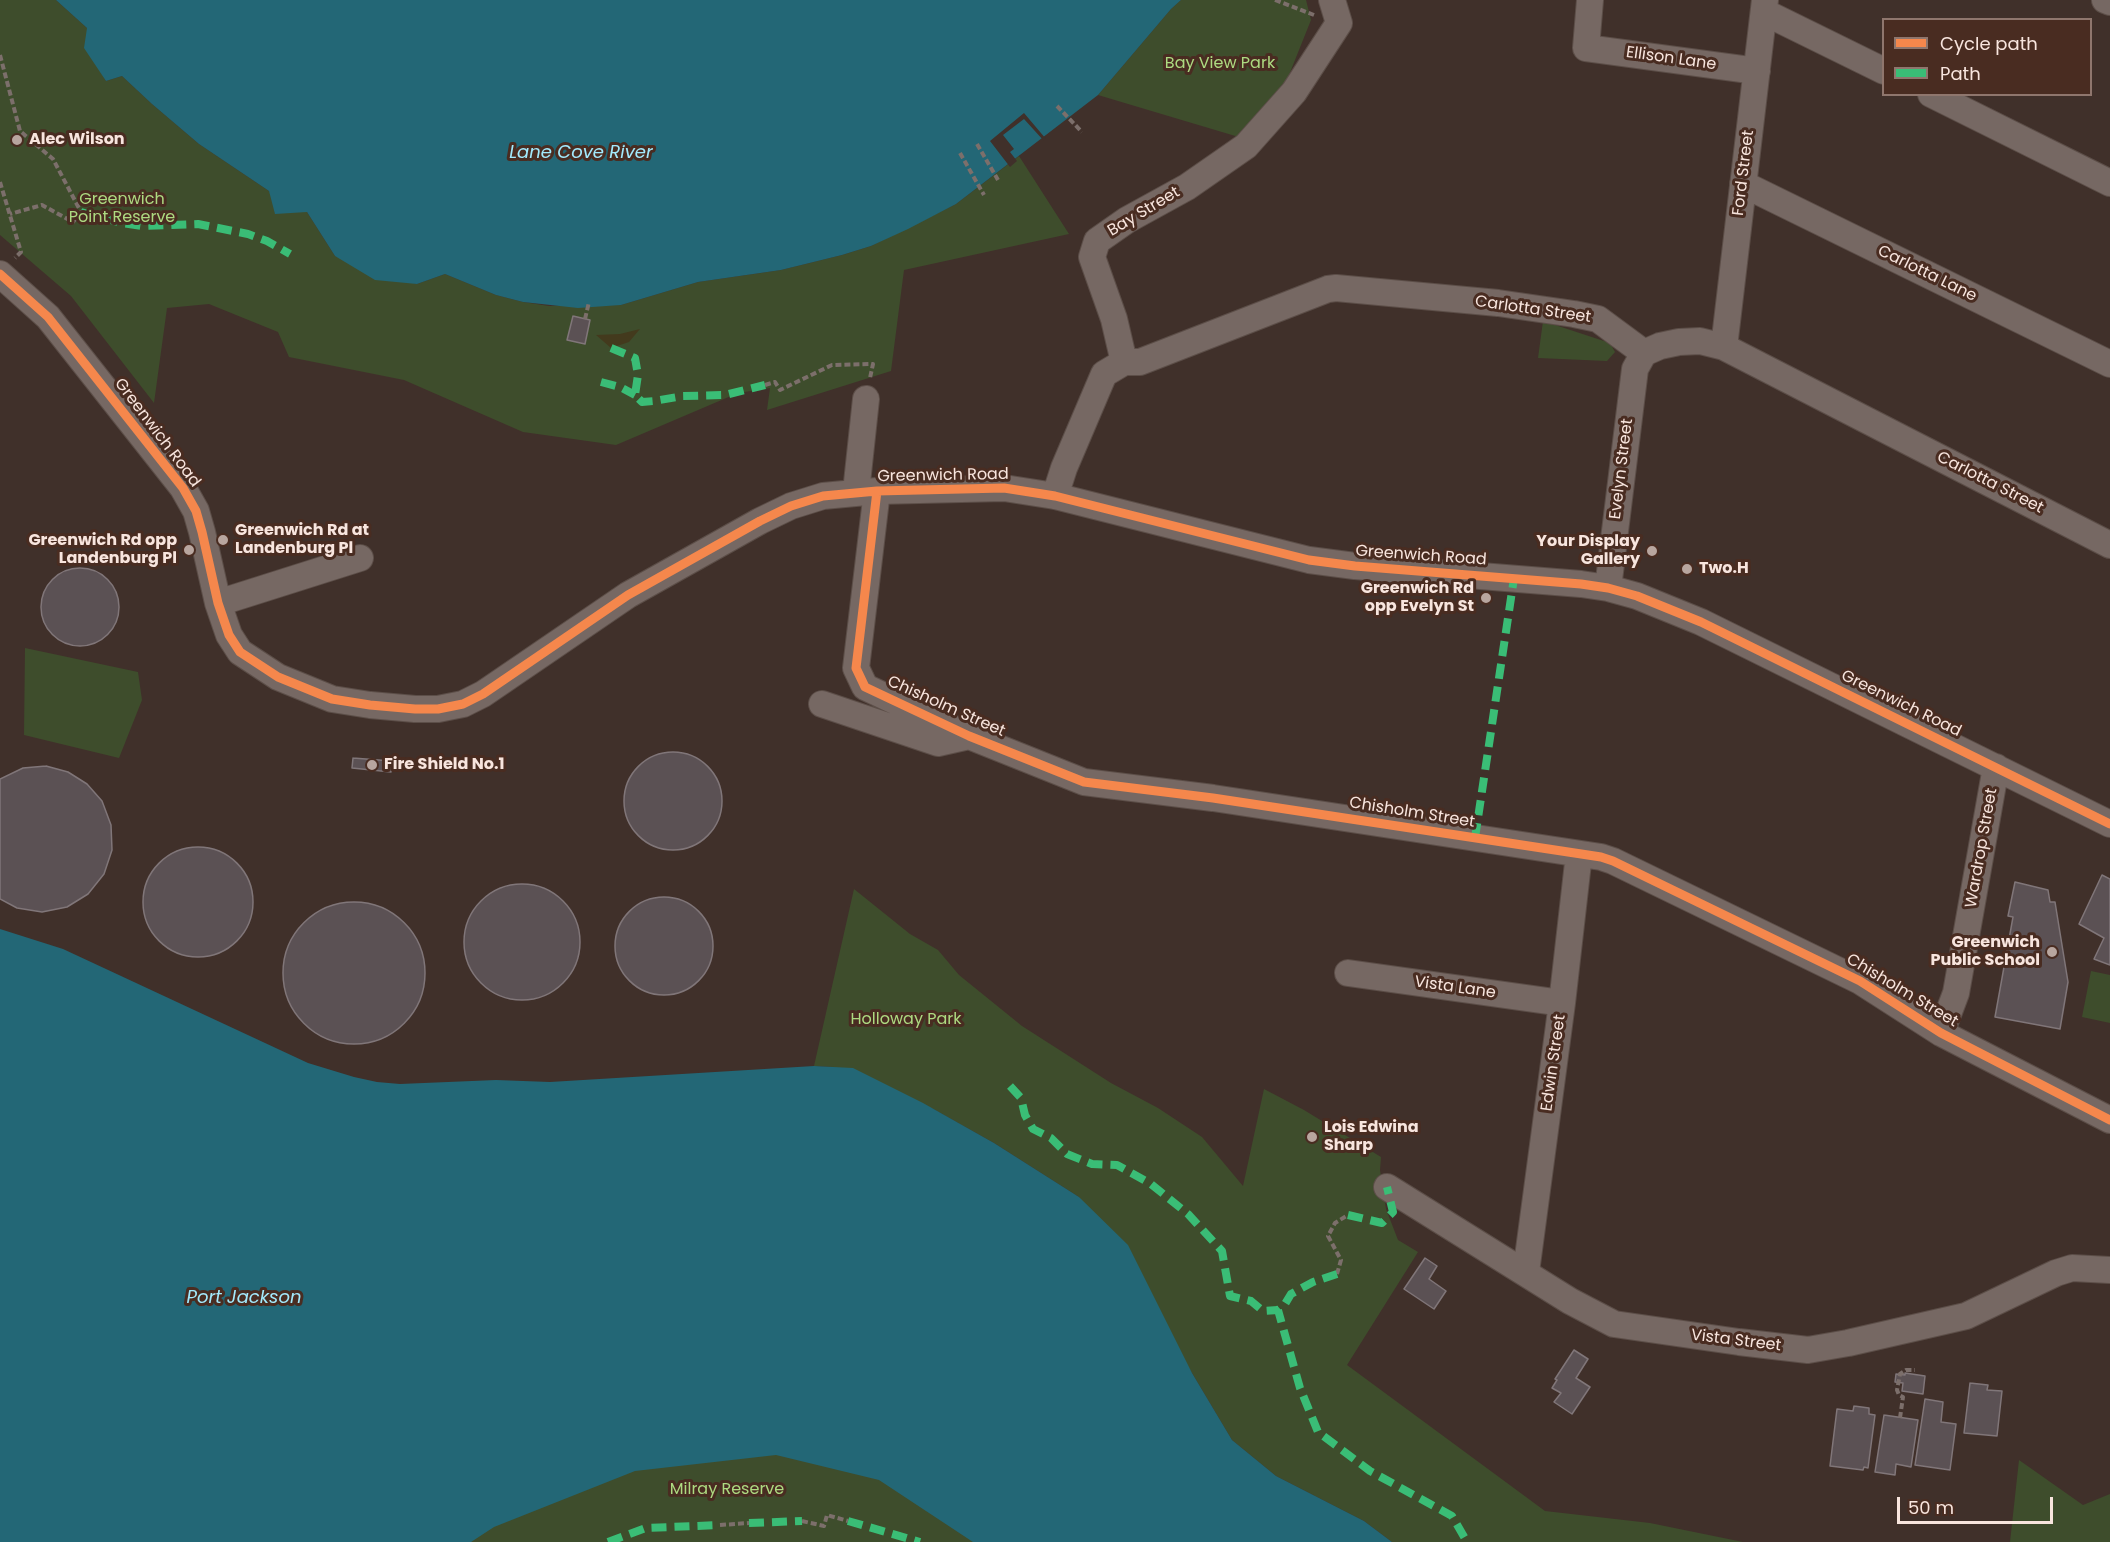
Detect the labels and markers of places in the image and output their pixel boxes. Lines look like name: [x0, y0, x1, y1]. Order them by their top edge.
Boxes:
place label: Alec Wilson: [29, 130, 125, 150]
marker: Alec Wilson: [10, 133, 24, 147]
place label: Greenwich Rd at Landenburg Pl: [235, 521, 369, 559]
place label: Greenwich Rd opp Landenburg Pl: [28, 531, 177, 569]
place label: Your Display Gallery: [1536, 532, 1640, 570]
marker: Greenwich Rd at Landenburg Pl: [216, 533, 230, 547]
marker: Greenwich Rd opp Landenburg Pl: [182, 543, 196, 557]
marker: Your Display Gallery: [1645, 544, 1659, 558]
place label: Two.H: [1699, 559, 1749, 579]
marker: Two.H: [1680, 562, 1694, 576]
place label: Greenwich Rd opp Evelyn St: [1361, 579, 1474, 617]
marker: Greenwich Rd opp Evelyn St: [1479, 591, 1493, 605]
place label: Fire Shield No.1: [384, 755, 504, 775]
marker: Fire Shield No.1: [365, 758, 379, 772]
place label: Greenwich Public School: [1930, 933, 2040, 971]
marker: Greenwich Public School: [2045, 945, 2059, 959]
place label: Lois Edwina Sharp: [1324, 1118, 1419, 1156]
marker: Lois Edwina Sharp: [1305, 1130, 1319, 1144]

